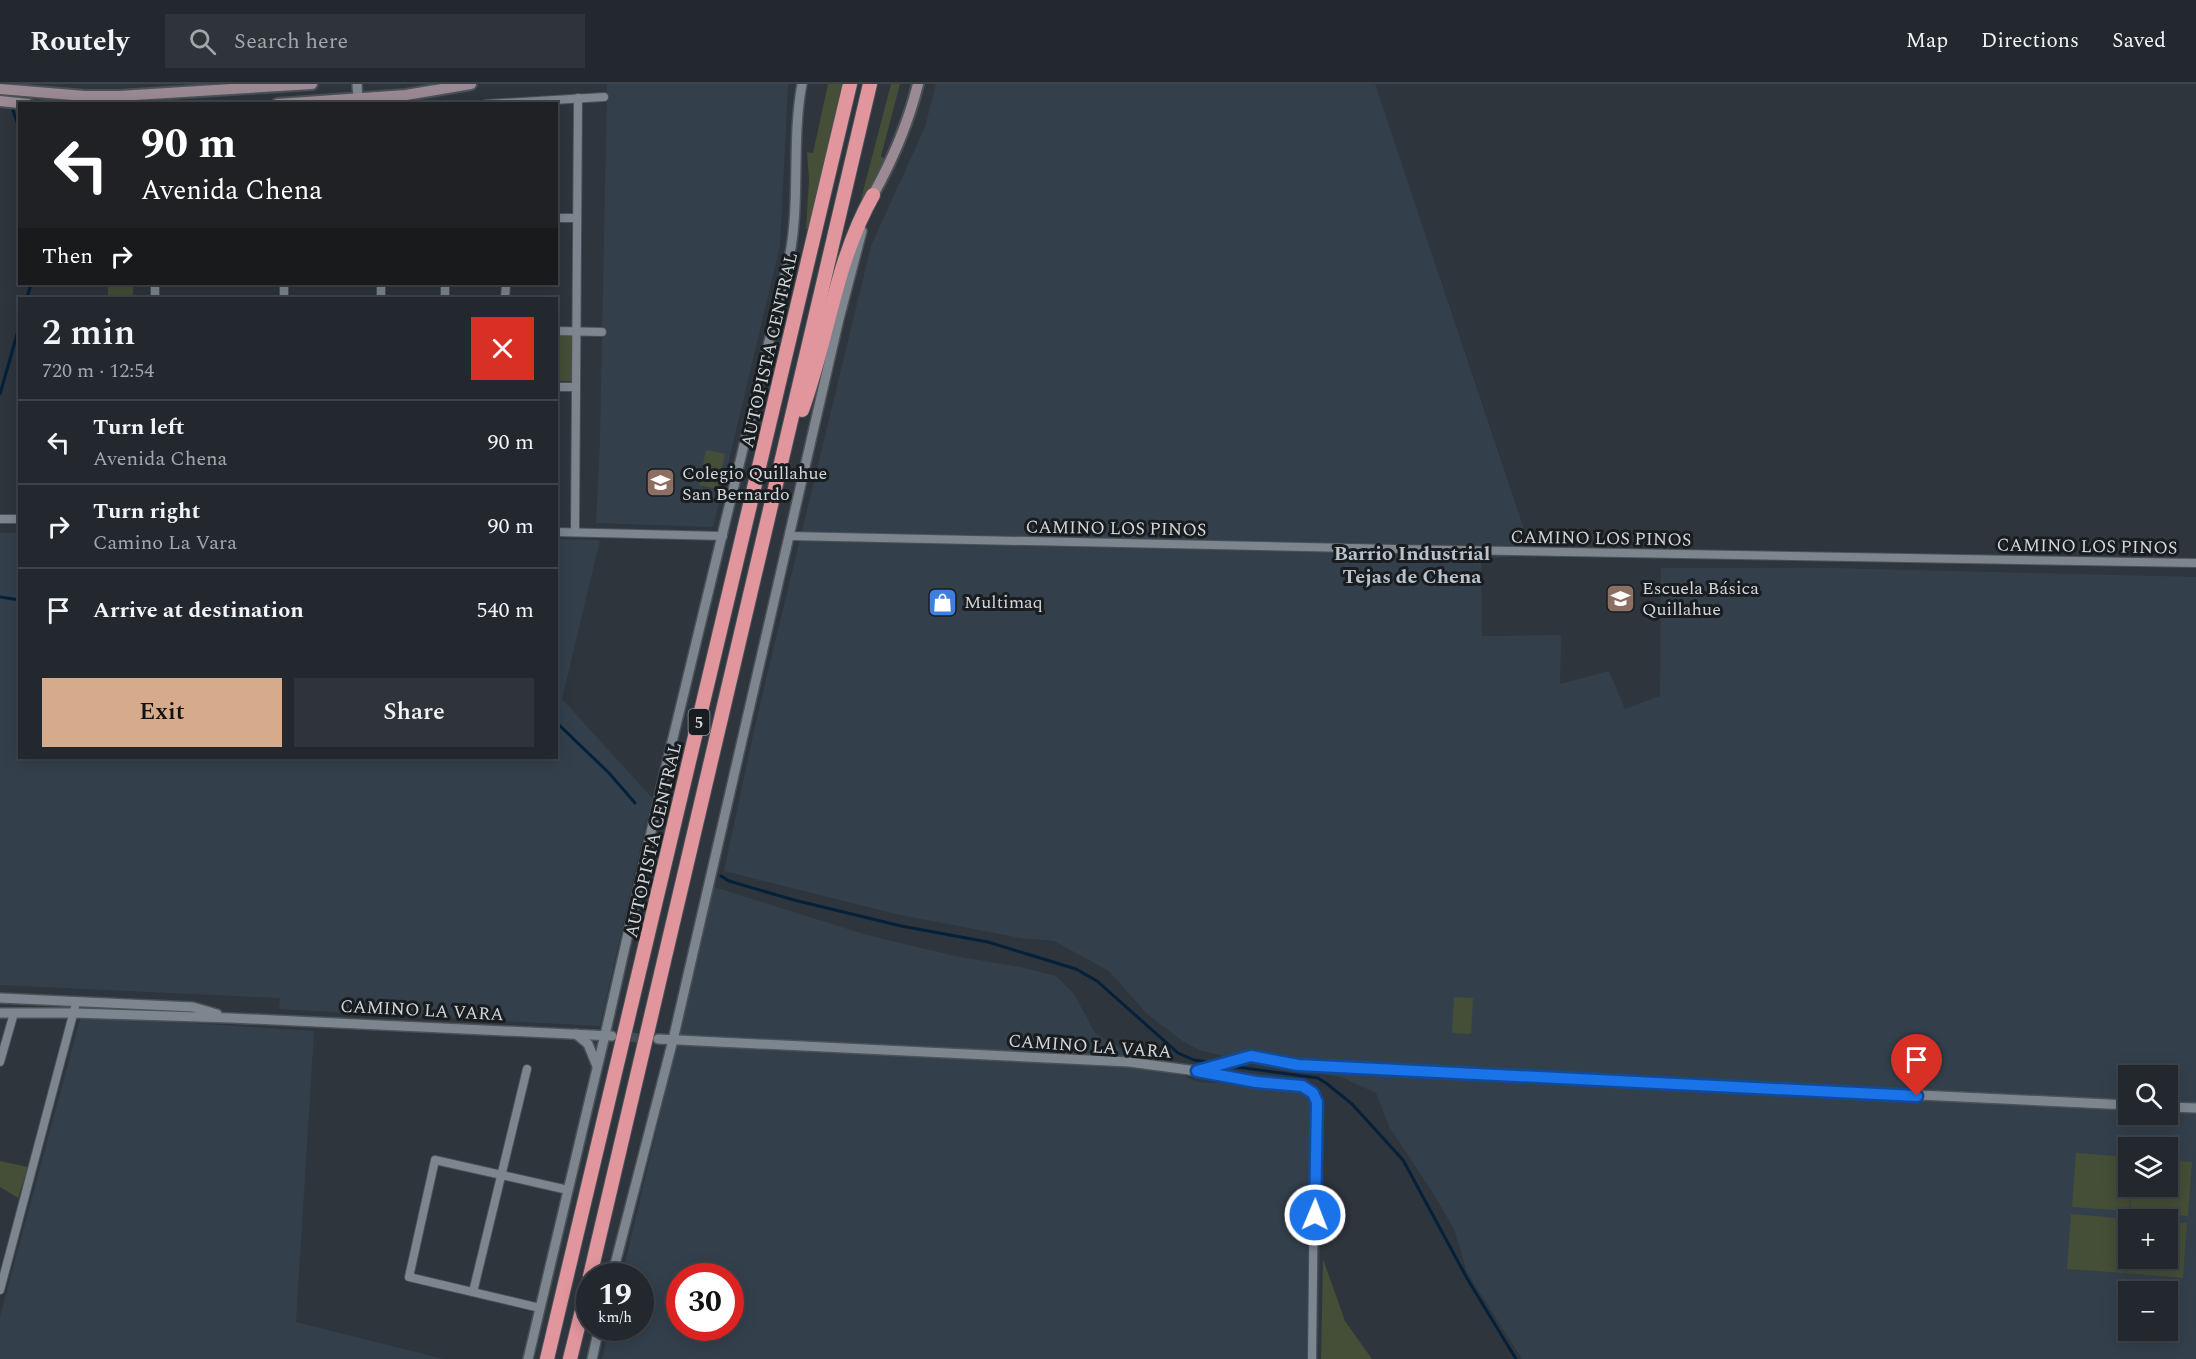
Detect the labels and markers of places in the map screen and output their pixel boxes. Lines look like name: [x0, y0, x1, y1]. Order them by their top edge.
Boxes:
place label: Colegio Quillahue San Bernardo: [682, 460, 827, 508]
school or university icon: Colegio Quillahue San Bernardo: [645, 467, 677, 499]
place label: Escuela Básica Quillahue: [1642, 575, 1759, 623]
school or university icon: Escuela Básica Quillahue: [1605, 582, 1637, 614]
shop icon: Multimaq: [927, 586, 959, 618]
place label: Multimaq: [964, 589, 1043, 616]
pin: [1891, 1034, 1942, 1096]

